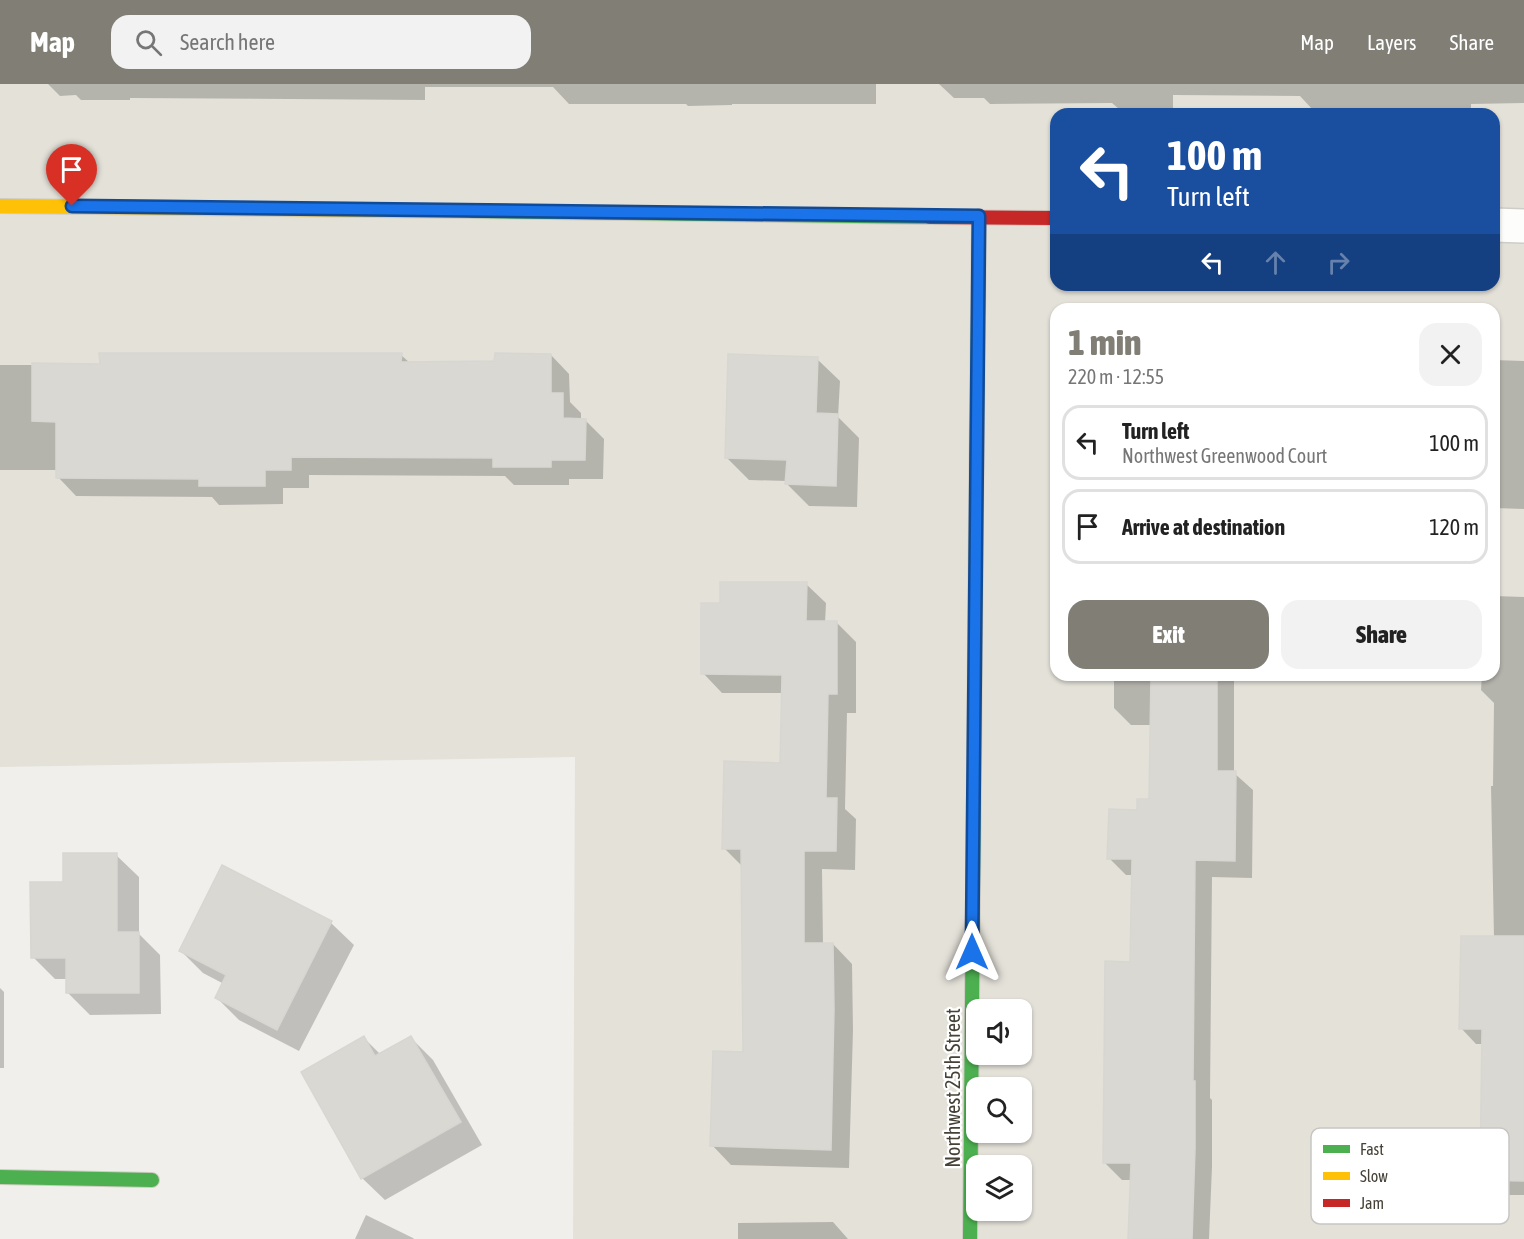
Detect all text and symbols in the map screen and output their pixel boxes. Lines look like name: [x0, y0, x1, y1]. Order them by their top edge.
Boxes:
search box: [111, 15, 531, 69]
text: Map: [30, 26, 75, 58]
icon: search: [132, 26, 165, 59]
text: Search here: [180, 29, 275, 55]
text: Map: [1300, 30, 1334, 54]
text: Layers: [1367, 30, 1417, 54]
text: Share: [1450, 30, 1494, 54]
text: 100 m: [1167, 131, 1262, 179]
icon: left: [1068, 132, 1146, 210]
pin: [46, 144, 97, 206]
icon: arrive: [55, 153, 88, 186]
text: Turn left: [1167, 181, 1250, 212]
icon: left: [1196, 246, 1229, 279]
icon: ahead: [1259, 246, 1292, 279]
icon: right: [1322, 246, 1355, 279]
text: 1 min: [1068, 321, 1142, 363]
button: close: [1419, 323, 1482, 386]
text: 220 m · 12:55: [1068, 365, 1164, 388]
text: Turn left: [1122, 418, 1189, 444]
icon: left: [1071, 426, 1104, 459]
text: 100 m: [1429, 430, 1479, 456]
text: Northwest Greenwood Court: [1122, 444, 1327, 467]
icon: arrive: [1071, 510, 1104, 543]
text: Arrive at destination: [1122, 514, 1285, 540]
text: 120 m: [1429, 514, 1479, 540]
button: Exit: [1068, 600, 1269, 669]
button: Share: [1281, 600, 1482, 669]
position arrow: [940, 920, 1004, 984]
map controls: [966, 999, 1032, 1221]
button: sound: [966, 999, 1032, 1065]
street label: Northwest 25th Street: [941, 1008, 964, 1168]
button: search: [966, 1077, 1032, 1143]
legend: [1311, 1128, 1509, 1224]
text: Fast: [1360, 1140, 1384, 1158]
button: layers: [966, 1155, 1032, 1221]
text: Slow: [1360, 1167, 1388, 1185]
text: Jam: [1360, 1194, 1384, 1212]

